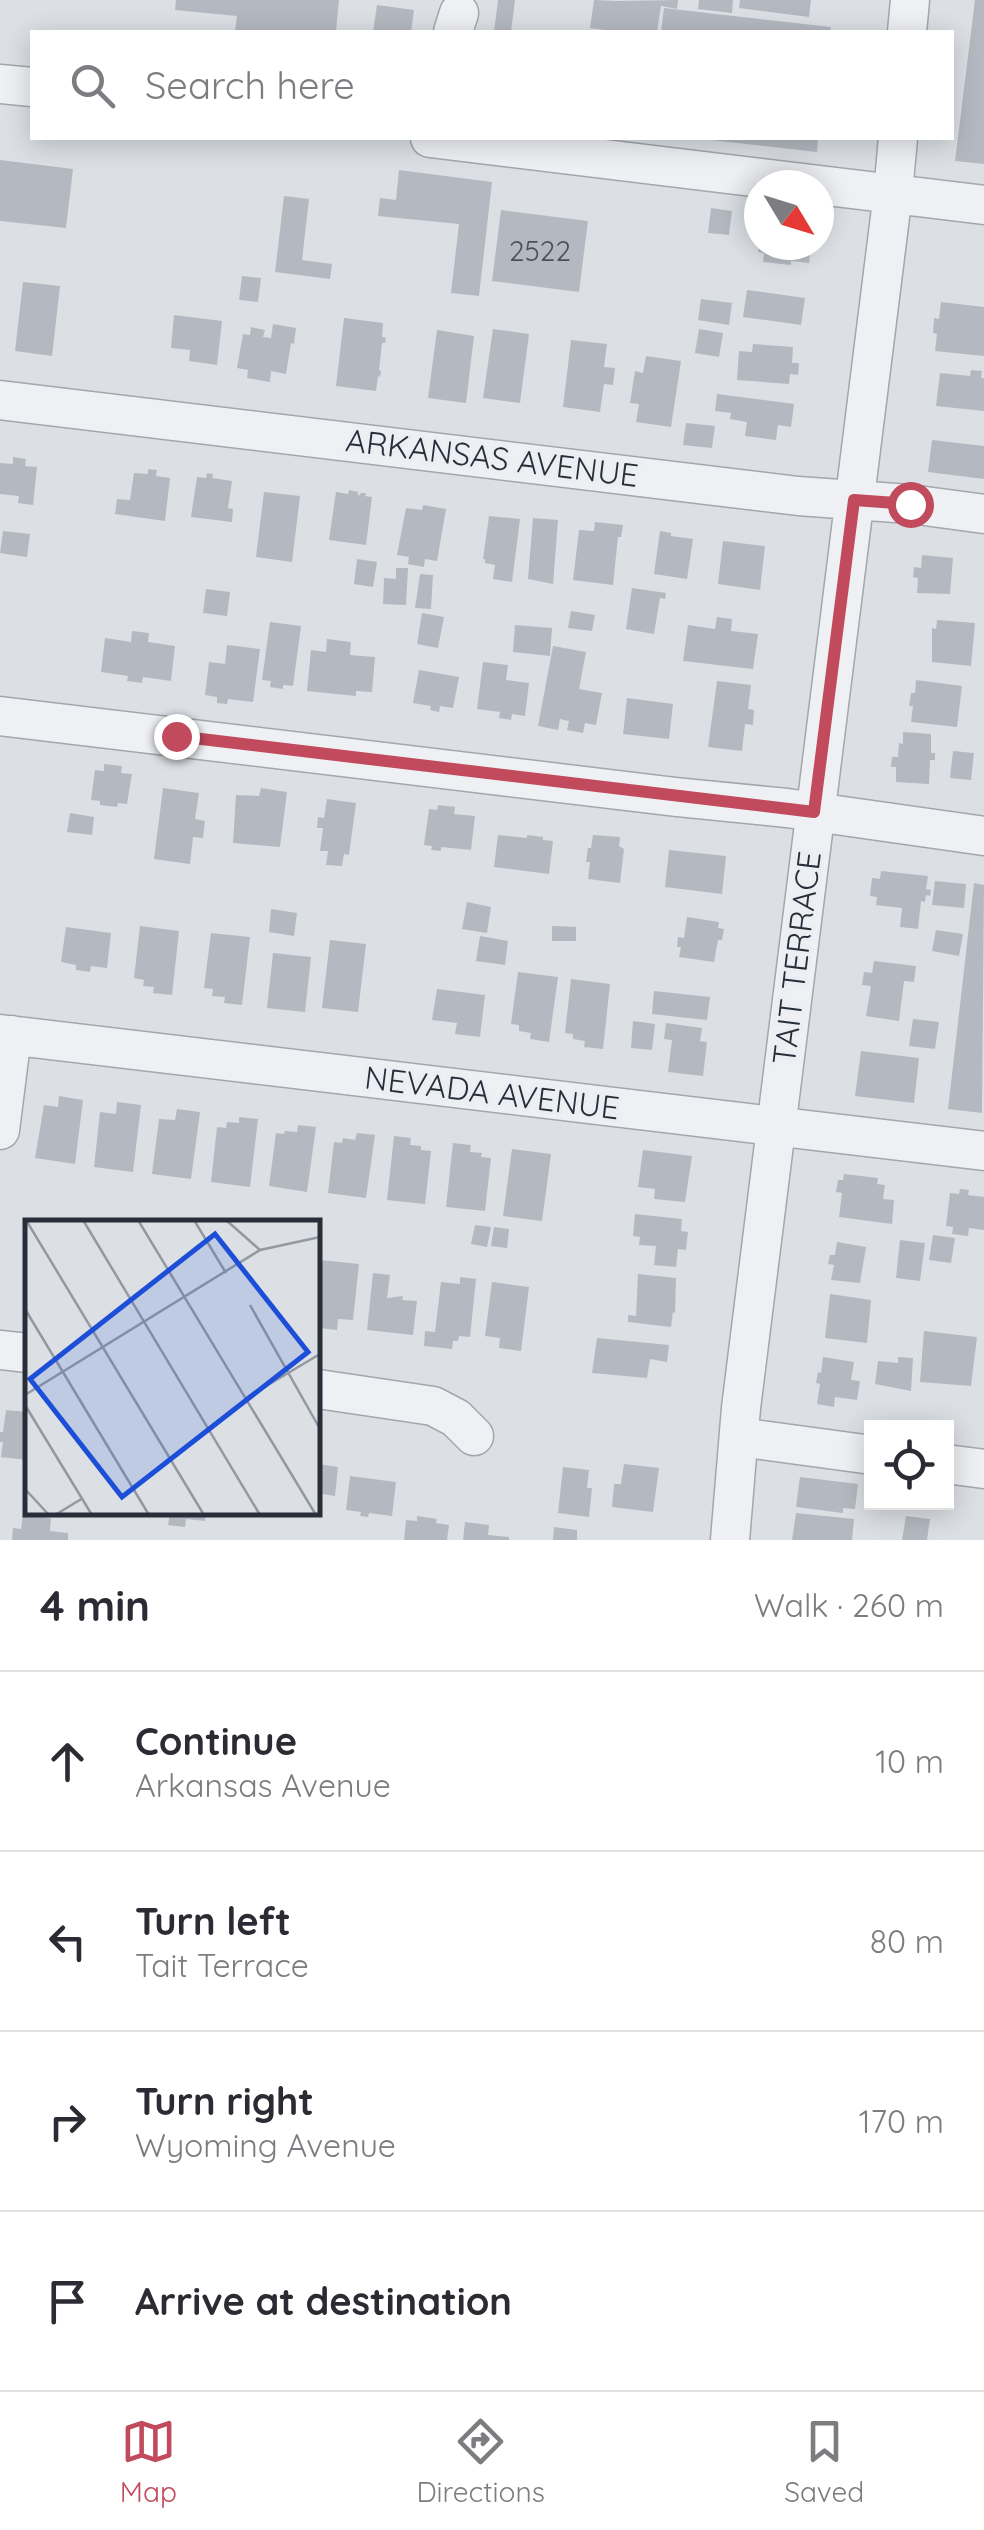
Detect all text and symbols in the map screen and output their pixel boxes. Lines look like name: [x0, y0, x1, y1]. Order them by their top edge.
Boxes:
search box: [30, 30, 954, 140]
icon: search: [65, 58, 120, 113]
text: Search here: [145, 61, 355, 109]
north arrow: [744, 170, 834, 260]
house number: 2522: [509, 233, 571, 268]
street label: ARKANSAS AVENUE: [343, 419, 641, 495]
route start: [888, 482, 934, 528]
route end: [154, 714, 200, 760]
street label: TAIT TERRACE: [763, 849, 829, 1067]
street label: NEVADA AVENUE: [363, 1057, 622, 1127]
inset map: [25, 1220, 320, 1515]
map controls: [864, 1420, 954, 1510]
button: locate: [864, 1420, 954, 1510]
text: 4 min: [40, 1579, 150, 1632]
text: Walk · 260 m: [754, 1585, 944, 1625]
text: Continue: [135, 1717, 297, 1765]
icon: ahead: [40, 1734, 95, 1789]
text: 10 m: [875, 1741, 944, 1781]
text: Arkansas Avenue: [135, 1765, 391, 1805]
text: Turn left: [135, 1897, 291, 1945]
icon: left: [40, 1914, 95, 1969]
text: 80 m: [870, 1921, 944, 1961]
text: Tait Terrace: [135, 1945, 309, 1985]
text: Turn right: [135, 2077, 314, 2125]
icon: right: [40, 2094, 95, 2149]
text: 170 m: [859, 2101, 944, 2141]
text: Wyoming Avenue: [135, 2125, 396, 2165]
icon: arrive: [40, 2274, 95, 2329]
text: Arrive at destination: [135, 2277, 512, 2325]
tab: Map: [120, 2414, 177, 2509]
tab: Directions: [416, 2414, 545, 2509]
tab: Saved: [784, 2414, 864, 2509]

